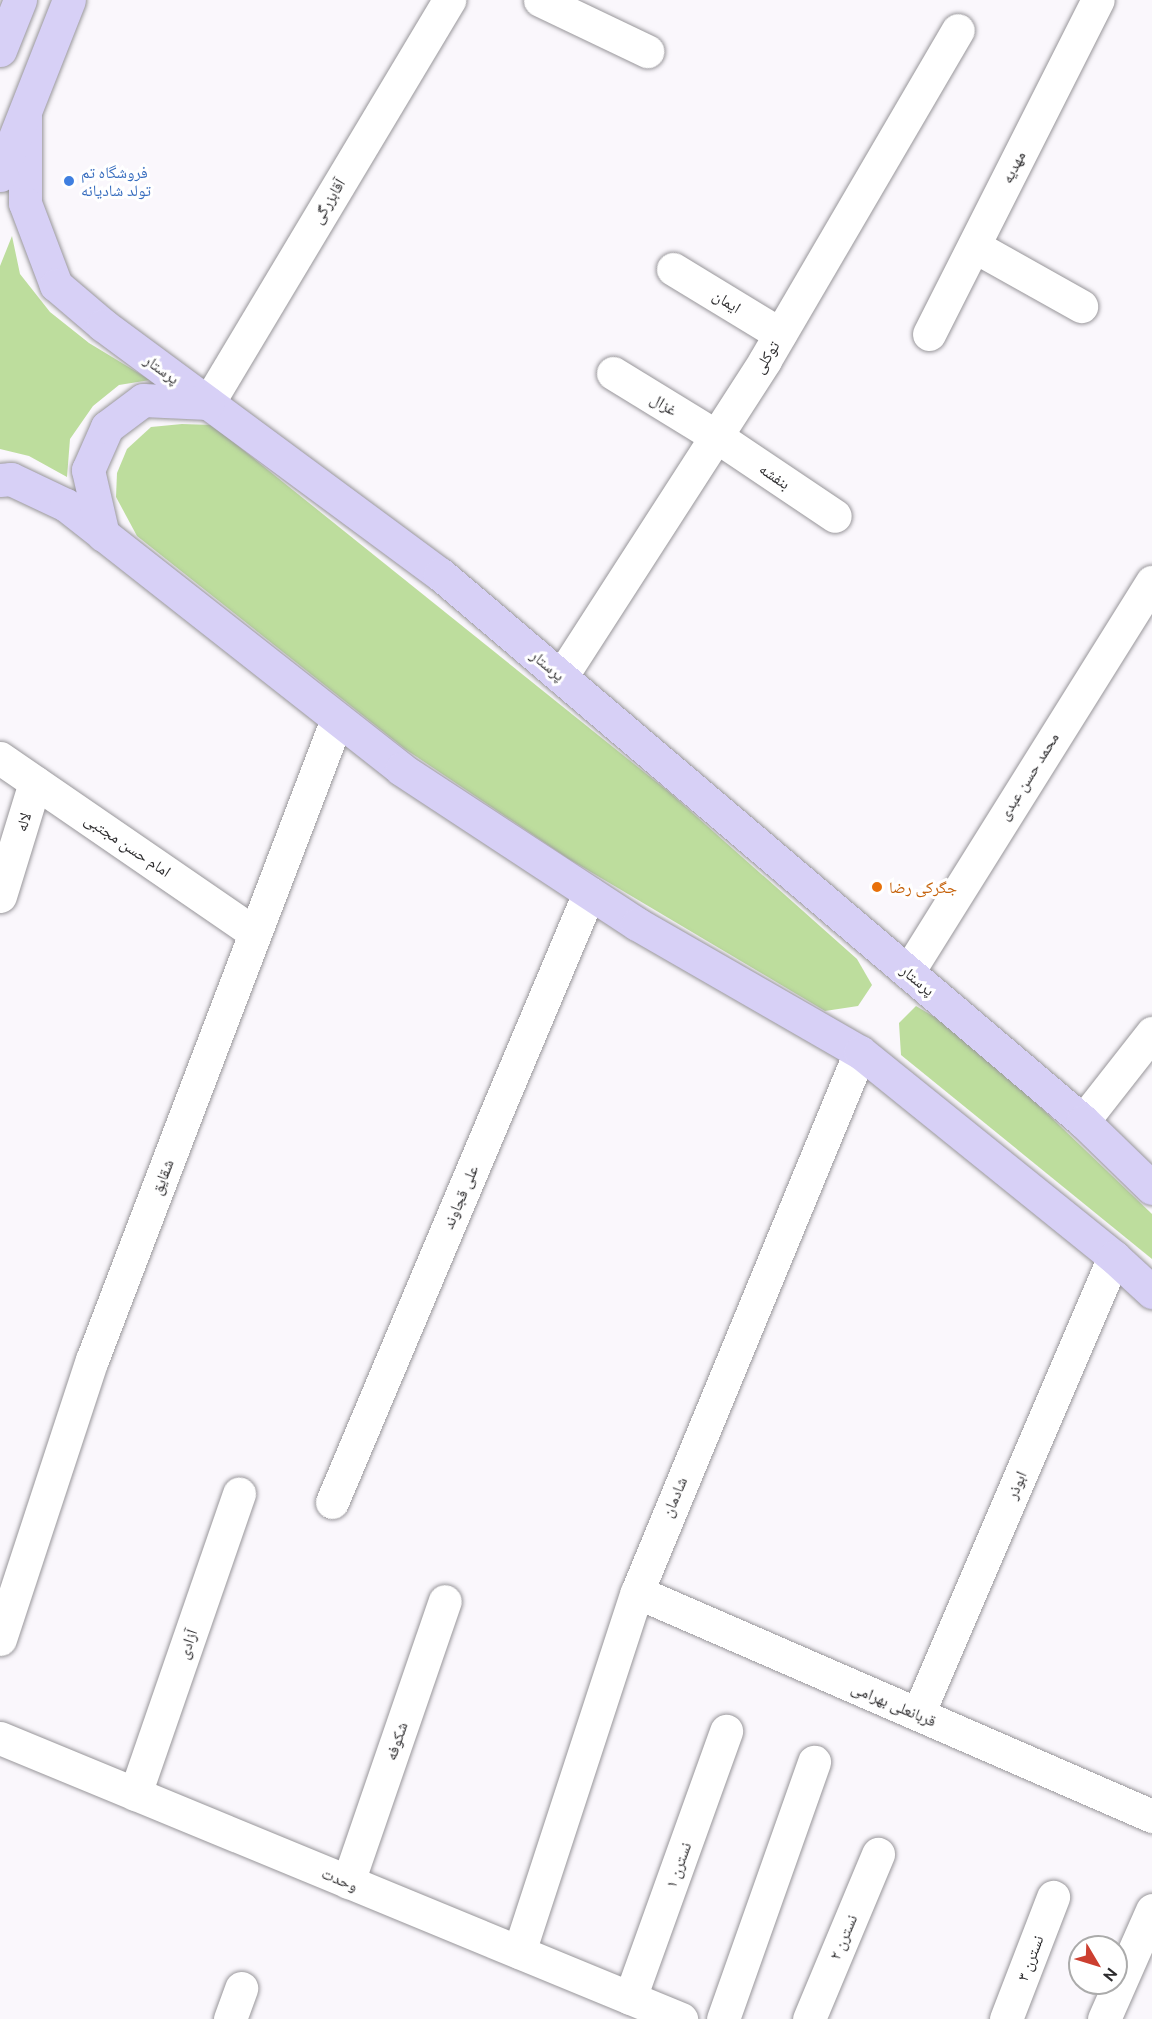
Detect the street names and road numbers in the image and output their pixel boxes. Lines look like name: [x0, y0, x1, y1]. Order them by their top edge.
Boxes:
street label: مهدیه: [997, 148, 1029, 186]
street label: آقابزرگی: [307, 175, 349, 227]
street label: ایمان: [709, 285, 745, 317]
street label: توکلی: [749, 337, 783, 377]
street label: پرستار: [141, 350, 183, 388]
street label: غزال: [647, 389, 681, 419]
street label: بنفشه: [756, 459, 794, 493]
street label: پرستار: [527, 645, 569, 685]
street label: محمد حسن عبدی: [993, 729, 1063, 823]
street label: امام حسن مجتبی: [81, 809, 175, 881]
street label: لاله: [11, 810, 35, 834]
street label: پرستار: [897, 960, 939, 1000]
street label: شقایق: [146, 1157, 178, 1197]
street label: علی قجاوند: [438, 1162, 482, 1232]
street label: ابوذر: [1002, 1468, 1030, 1502]
street label: شادمان: [657, 1474, 691, 1520]
street label: آزادی: [173, 1627, 201, 1661]
street label: قربانعلی بهرامی: [849, 1678, 939, 1730]
street label: شکوفه: [381, 1719, 411, 1763]
street label: نسترن ۱: [661, 1839, 695, 1891]
street label: وحدت: [319, 1863, 361, 1895]
street label: نسترن ۲: [825, 1911, 861, 1963]
street label: نسترن ۳: [1013, 1932, 1047, 1984]

